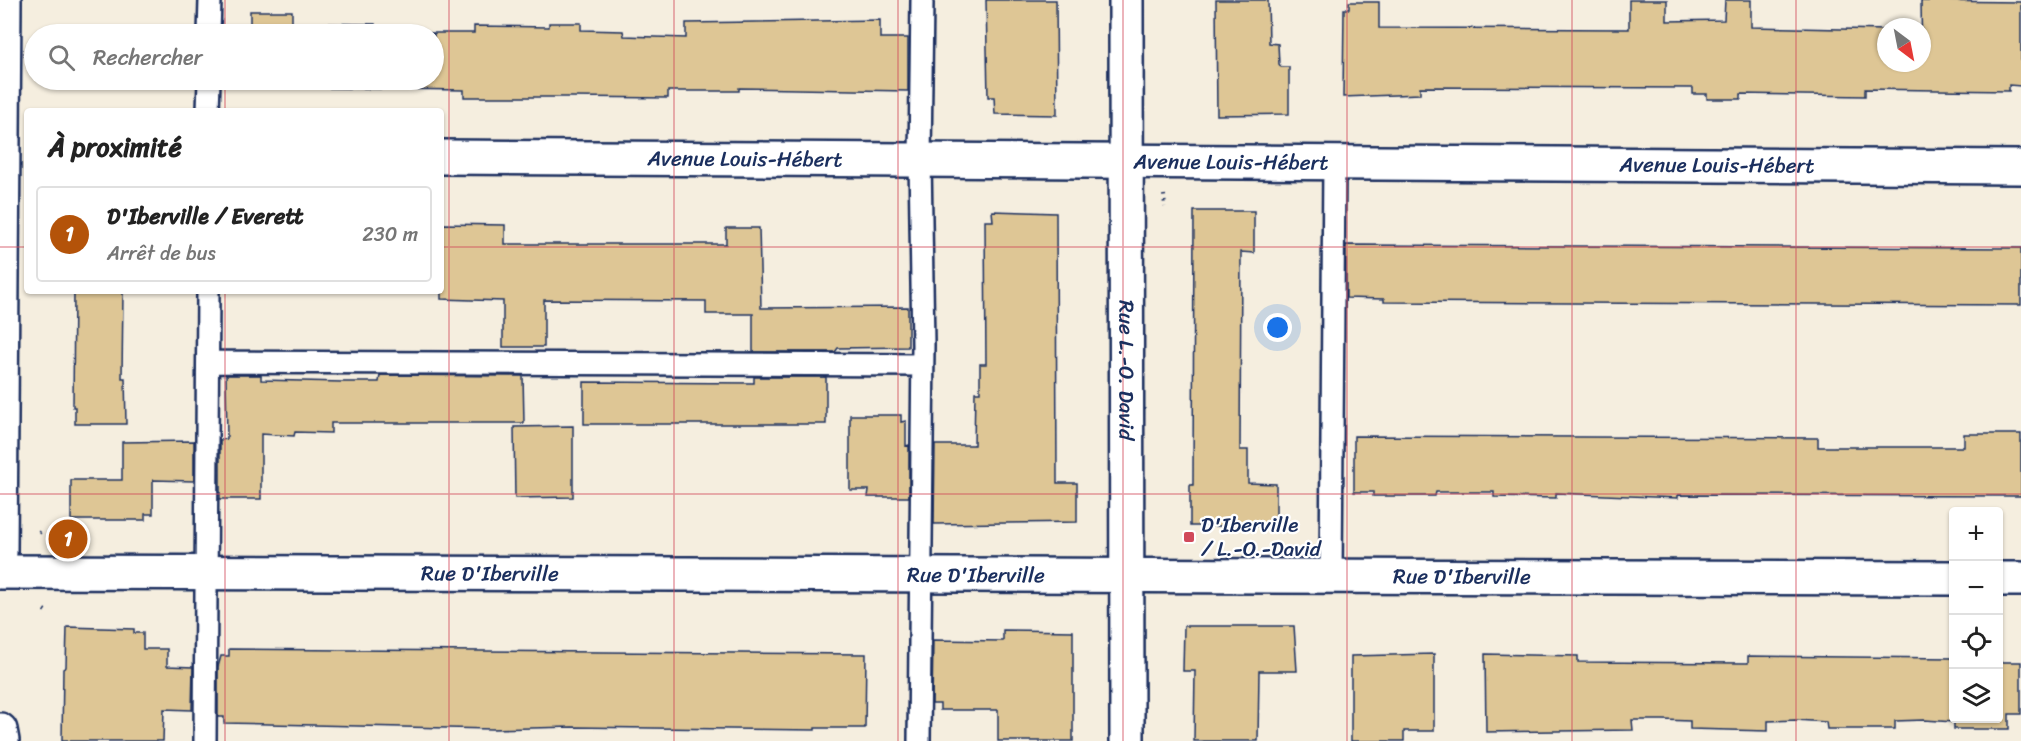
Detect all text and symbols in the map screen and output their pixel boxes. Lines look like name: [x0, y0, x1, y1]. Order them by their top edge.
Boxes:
north arrow: [1877, 18, 1931, 72]
search box: [24, 24, 444, 90]
text: Rechercher: [93, 38, 203, 77]
icon: search: [45, 41, 78, 74]
text: À proximité: [48, 124, 182, 170]
street label: Avenue Louis-Hébert: [646, 139, 843, 179]
street label: Avenue Louis-Hébert: [1132, 142, 1329, 182]
street label: Avenue Louis-Hébert: [1618, 145, 1815, 185]
text: D'Iberville / Everett: [107, 197, 304, 236]
text: 1: [65, 217, 74, 252]
text: 230 m: [362, 217, 418, 252]
text: Arrêt de bus: [107, 236, 216, 271]
street label: Rue L.-O. David: [1107, 300, 1146, 442]
your location: [1263, 313, 1292, 342]
place label: D'Iberville / L.-O.-David: [1201, 506, 1323, 568]
map controls: [1949, 507, 2003, 723]
button: +: [1949, 507, 2003, 561]
pin: 1: [48, 516, 88, 562]
marker: D'Iberville / L.-O.-David: [1182, 530, 1196, 544]
street label: Rue D'Iberville: [421, 554, 559, 593]
street label: Rue D'Iberville: [907, 556, 1045, 594]
street label: Rue D'Iberville: [1393, 557, 1531, 596]
button: −: [1949, 561, 2003, 615]
button: locate: [1949, 615, 2003, 669]
button: layers: [1949, 669, 2003, 723]

